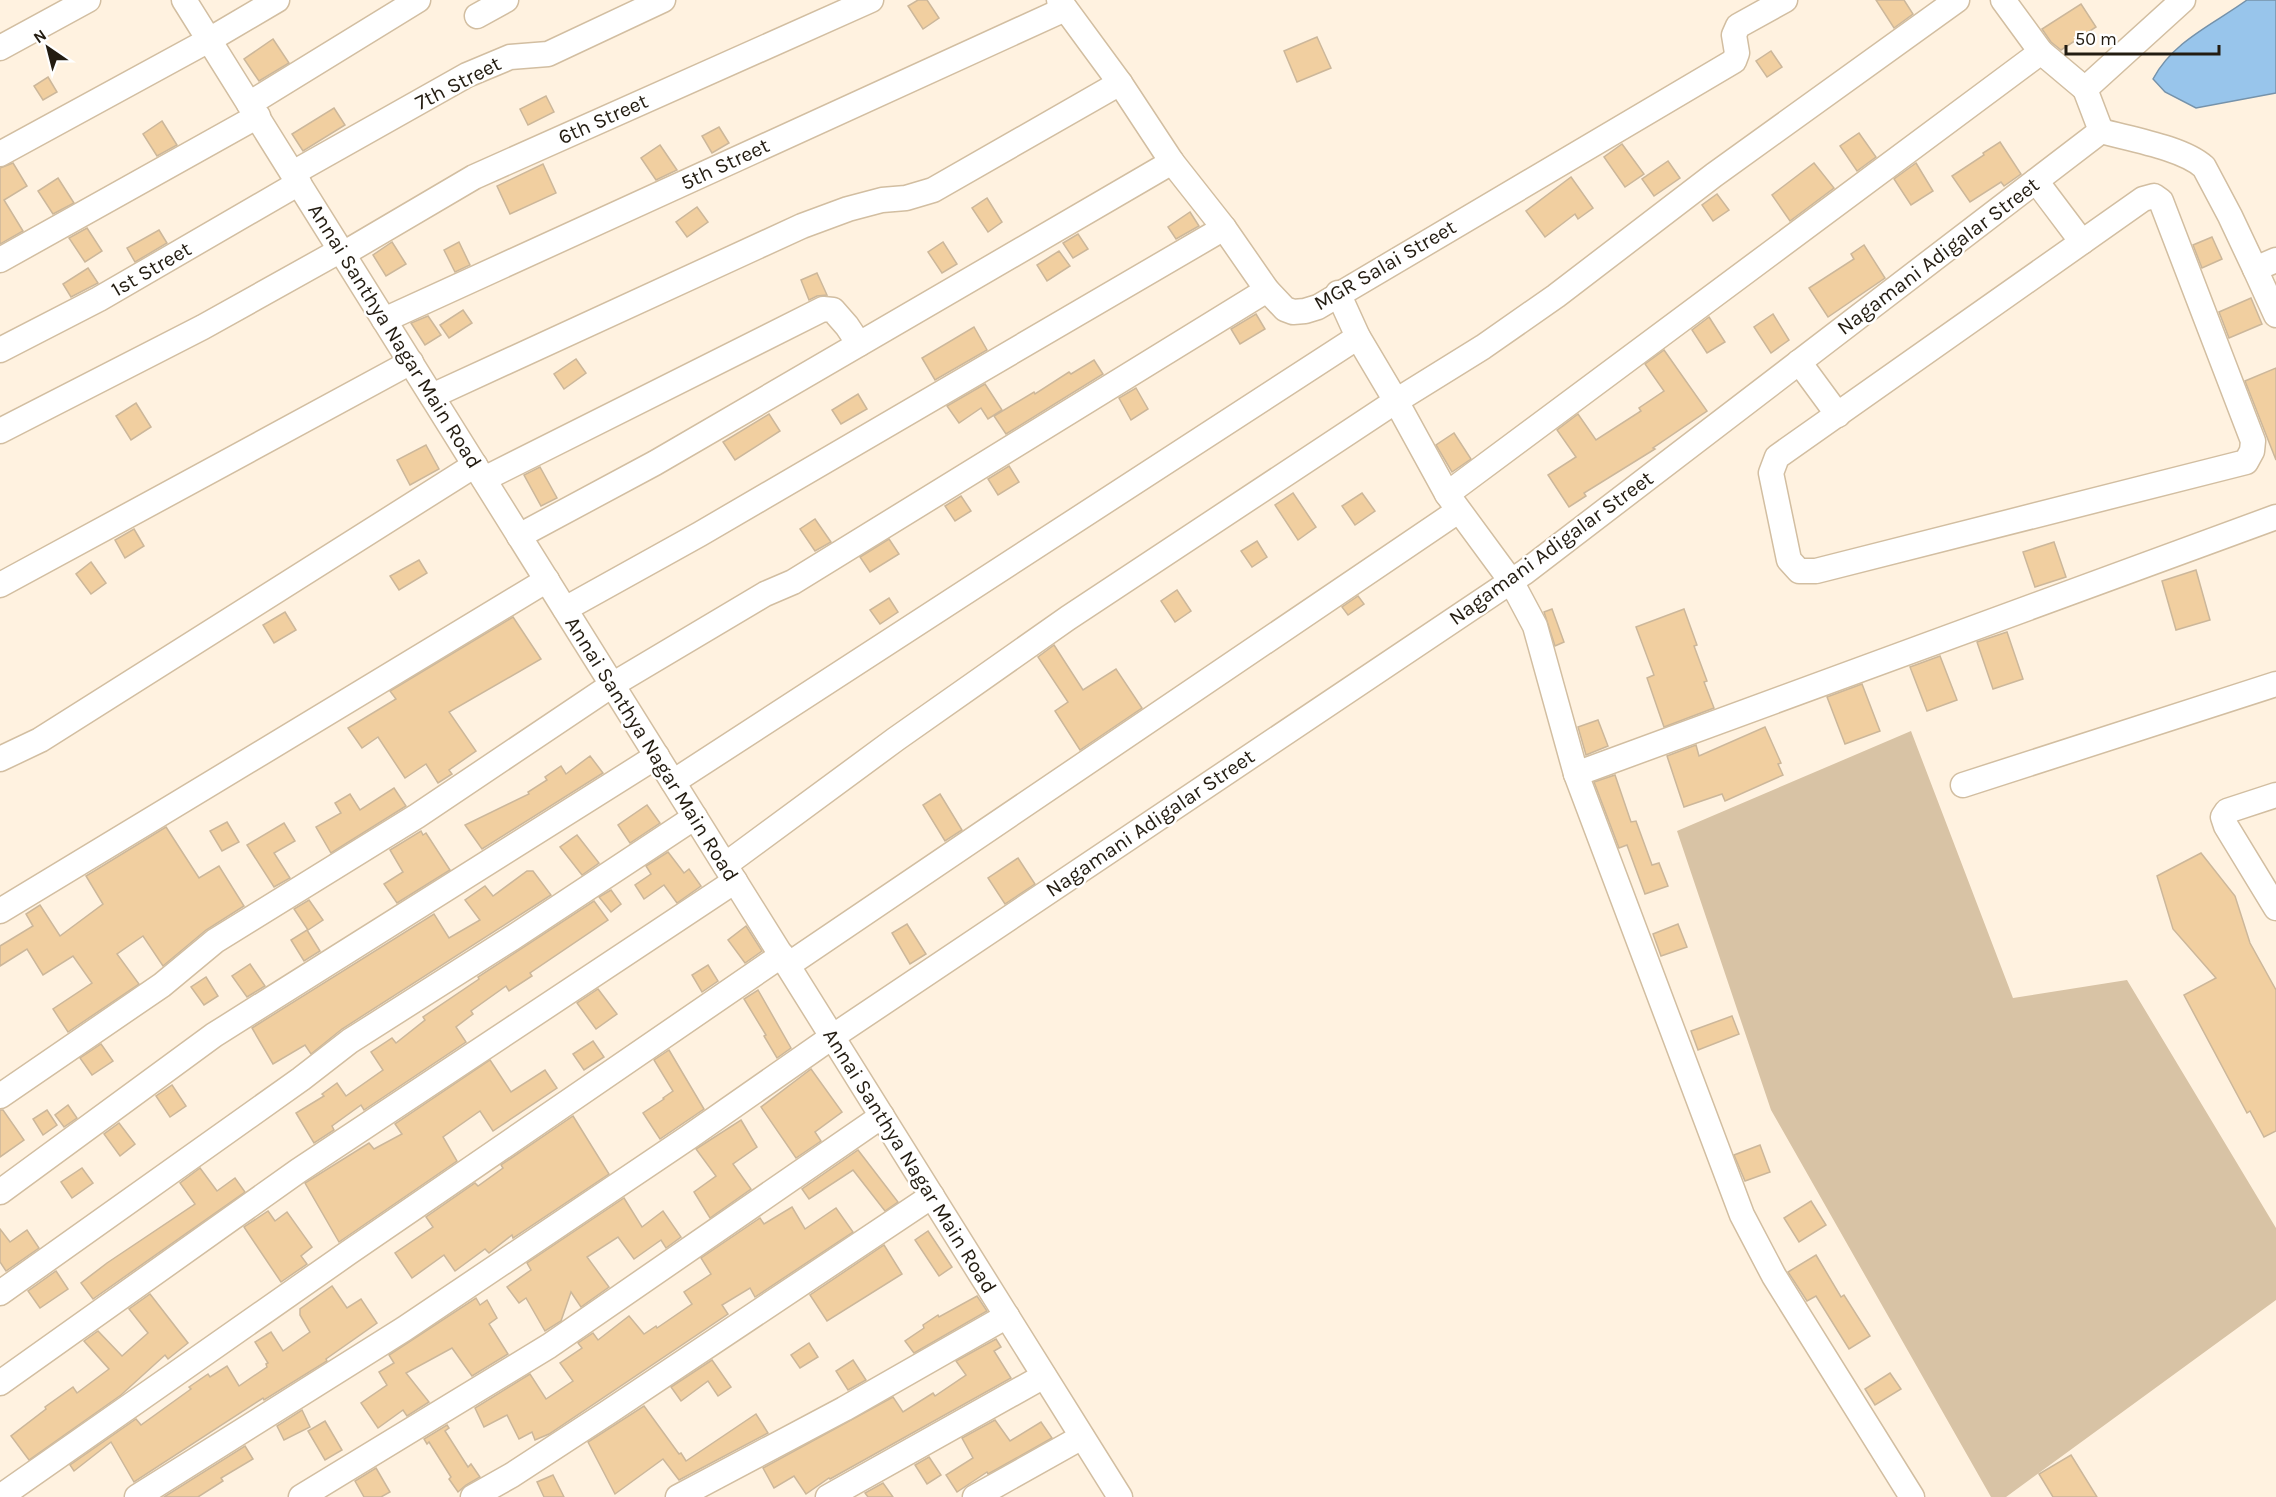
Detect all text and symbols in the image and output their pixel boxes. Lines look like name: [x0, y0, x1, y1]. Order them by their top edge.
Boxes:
north arrow: [18, 18, 78, 78]
scale bar: [2066, 18, 2219, 56]
text: N: [30, 25, 50, 47]
text: 50 m: [2075, 28, 2117, 50]
street label: 7th Street: [411, 51, 505, 115]
street label: 6th Street: [555, 89, 651, 149]
street label: 5th Street: [677, 133, 773, 195]
street label: Nagamani Adigalar Street: [1832, 172, 2044, 340]
street label: Annai Santhya Nagar Main Road: [303, 199, 487, 473]
street label: MGR Salai Street: [1310, 215, 1460, 315]
street label: 1st Street: [107, 236, 195, 302]
street label: Nagamani Adigalar Street: [1444, 466, 1658, 630]
street label: Annai Santhya Nagar Main Road: [560, 612, 744, 886]
street label: Nagamani Adigalar Street: [1041, 744, 1259, 902]
street label: Annai Santhya Nagar Main Road: [818, 1024, 1002, 1298]

